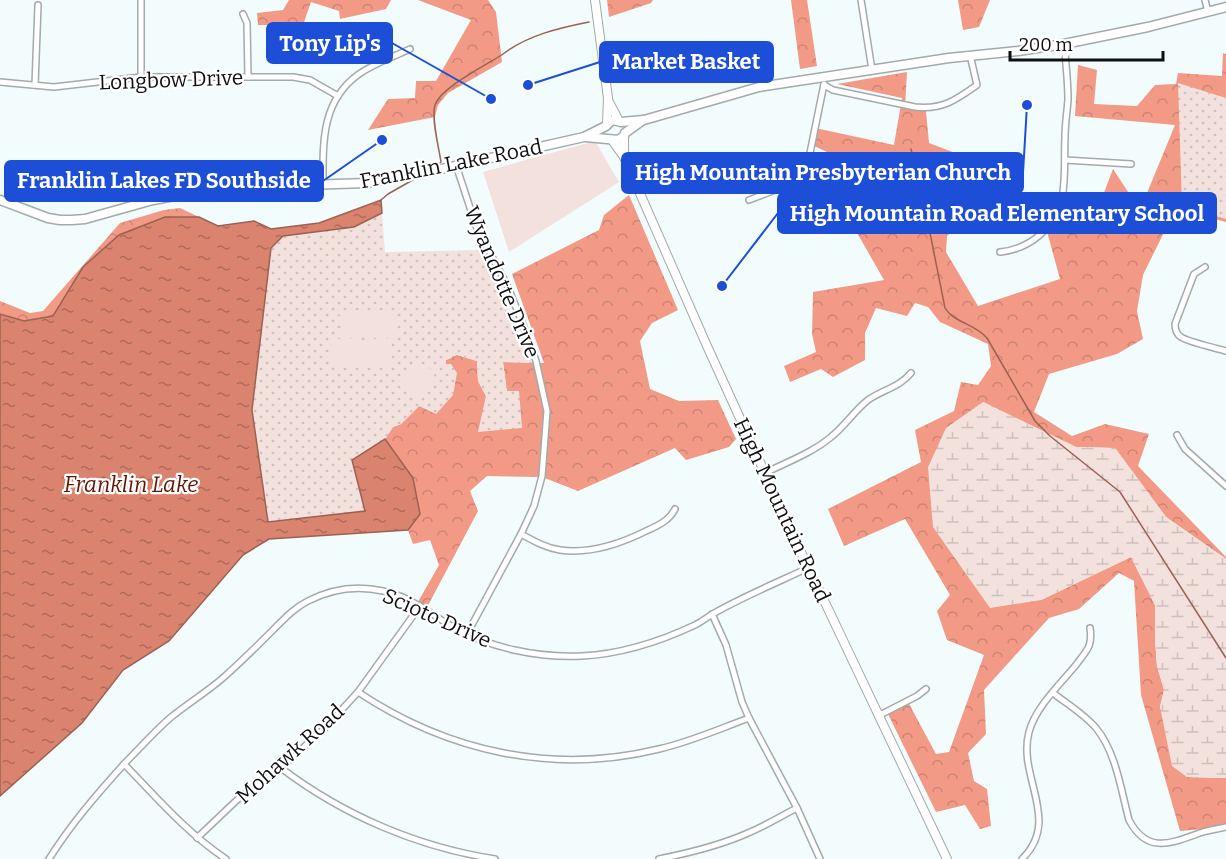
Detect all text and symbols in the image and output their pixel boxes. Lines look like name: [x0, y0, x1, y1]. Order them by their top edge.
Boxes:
callout: Tony Lip's: [267, 23, 392, 63]
scale bar: [1010, 24, 1163, 62]
text: Tony Lip's: [279, 30, 381, 57]
text: 200 m: [1019, 34, 1073, 56]
callout: Market Basket: [600, 42, 773, 82]
text: Market Basket: [612, 48, 761, 75]
street label: Longbow Drive: [98, 64, 244, 96]
street label: Franklin Lake Road: [358, 134, 544, 194]
callout: High Mountain Presbyterian Church: [622, 153, 1023, 193]
text: High Mountain Presbyterian Church: [635, 159, 1011, 186]
callout: Franklin Lakes FD Southside: [5, 161, 323, 201]
text: Franklin Lakes FD Southside: [17, 167, 311, 194]
callout: High Mountain Road Elementary School: [778, 193, 1216, 233]
text: High Mountain Road Elementary School: [790, 200, 1204, 227]
street label: Wyandotte Drive: [458, 202, 546, 362]
street label: High Mountain Road: [728, 414, 836, 606]
water label: Franklin Lake: [64, 471, 198, 498]
street label: Scioto Drive: [378, 582, 496, 654]
street label: Mohawk Road: [231, 699, 349, 809]

